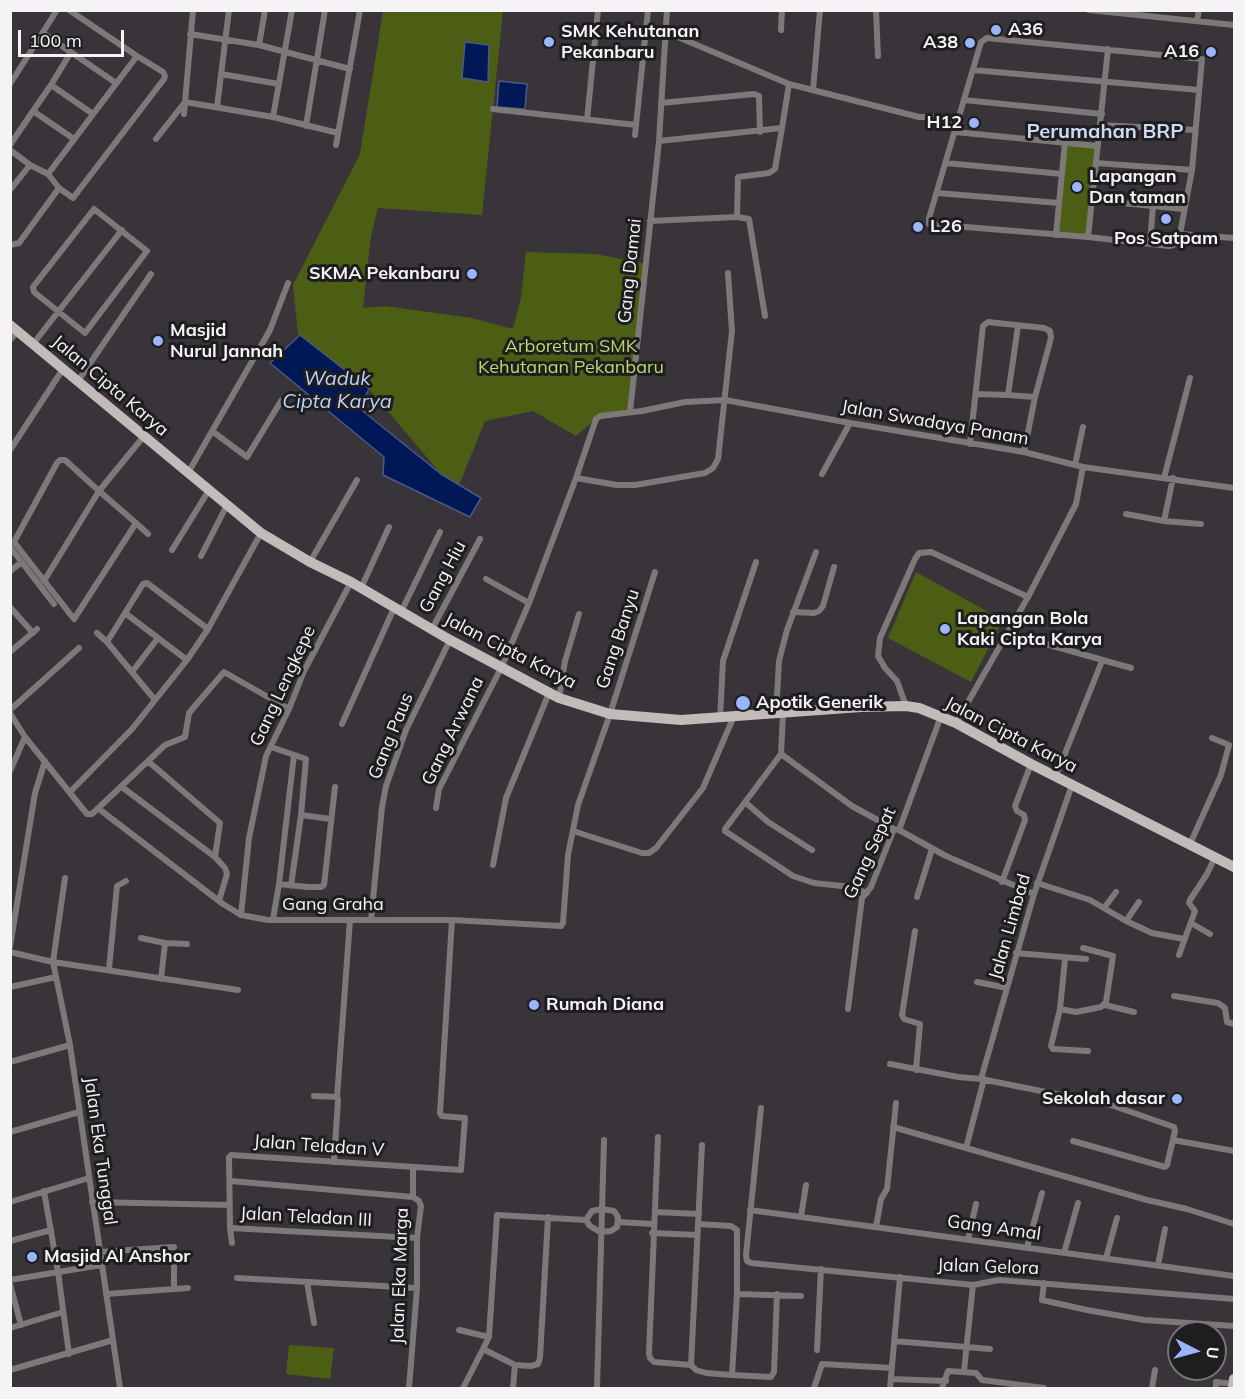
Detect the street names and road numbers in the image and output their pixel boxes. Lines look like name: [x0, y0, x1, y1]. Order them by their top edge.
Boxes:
street label: Gang Damai: [614, 218, 646, 324]
street label: Jalan Cipta Karya: [47, 331, 173, 441]
street label: Jalan Swadaya Panam: [840, 396, 1030, 450]
street label: Gang Hiu: [415, 537, 471, 617]
street label: Gang Banyu: [592, 586, 644, 692]
street label: Jalan Cipta Karya: [440, 608, 580, 694]
street label: Gang Lengkepe: [246, 622, 320, 750]
street label: Gang Arwana: [417, 673, 489, 789]
street label: Gang Paus: [364, 690, 418, 782]
street label: Jalan Cipta Karya: [941, 692, 1081, 778]
street label: Gang Sepat: [839, 804, 901, 902]
street label: Jalan Limbad: [985, 871, 1035, 983]
street label: Gang Graha: [282, 894, 384, 916]
street label: Jalan Eka Tunggal: [79, 1075, 121, 1227]
street label: Jalan Teladan V: [253, 1131, 385, 1161]
street label: Jalan Teladan III: [239, 1203, 373, 1231]
street label: Jalan Eka Marga: [387, 1207, 413, 1345]
street label: Gang Amal: [946, 1211, 1042, 1245]
street label: Jalan Gelora: [937, 1254, 1039, 1280]

